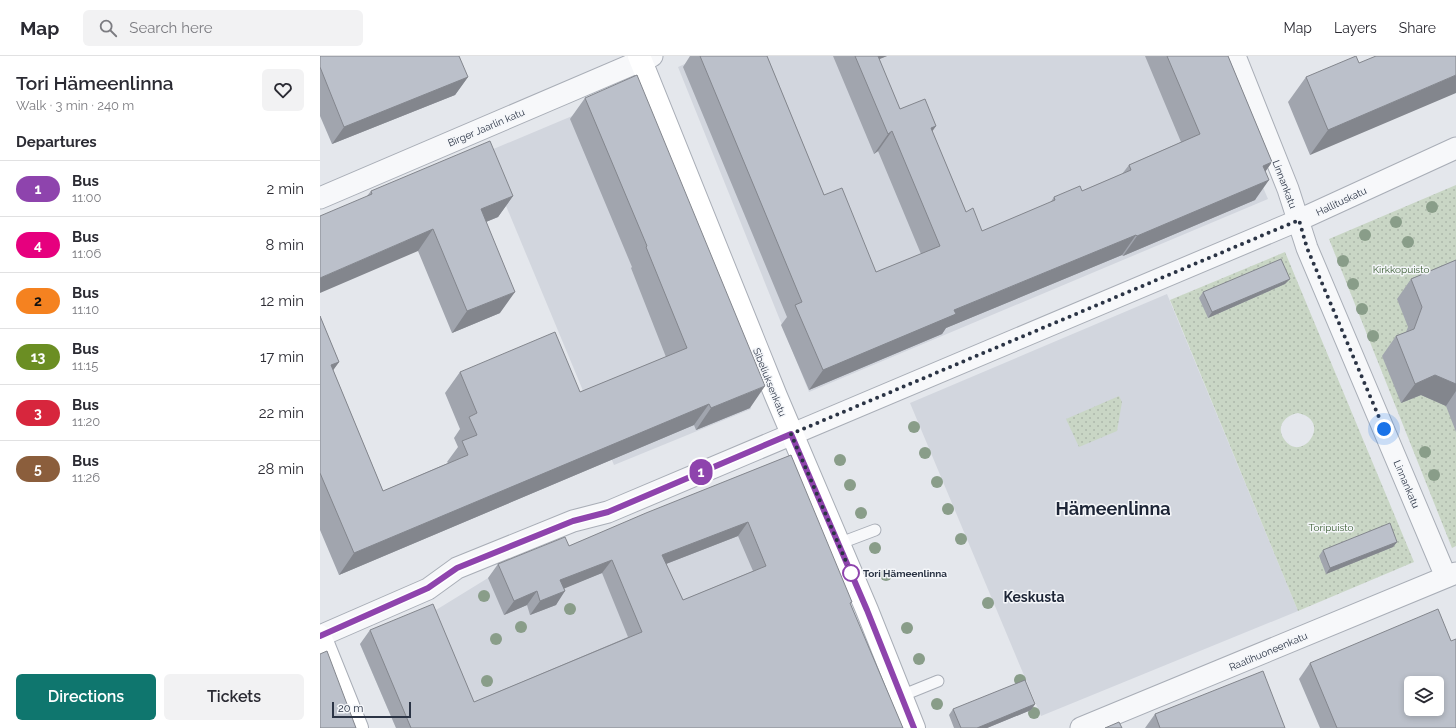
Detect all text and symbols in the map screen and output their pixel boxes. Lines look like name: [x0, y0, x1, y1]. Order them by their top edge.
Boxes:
search box: [83, 10, 363, 46]
text: Map: [20, 17, 59, 39]
icon: search: [97, 17, 119, 39]
text: Search here: [129, 19, 213, 37]
text: Map: [1284, 20, 1312, 36]
text: Layers: [1334, 20, 1377, 36]
text: Share: [1399, 20, 1436, 36]
button: heart: [262, 69, 304, 111]
text: Tori Hämeenlinna: [16, 72, 174, 94]
text: Walk · 3 min · 240 m: [16, 98, 134, 113]
street label: Birger Jaarlin katu: [446, 106, 526, 149]
text: Departures: [16, 133, 97, 151]
street label: Linnankatu: [1270, 158, 1299, 210]
text: Bus: [72, 172, 99, 190]
text: 2 min: [267, 180, 304, 198]
text: 1: [35, 181, 41, 197]
street label: Hallituskatu: [1314, 185, 1368, 218]
text: 11:00: [72, 190, 101, 205]
text: Bus: [72, 228, 99, 246]
text: 8 min: [265, 236, 304, 254]
text: 4: [34, 237, 42, 253]
text: 11:06: [72, 246, 101, 261]
park label: Kirkkopuisto: [1373, 264, 1429, 275]
text: Bus: [72, 284, 99, 302]
text: 12 min: [260, 292, 304, 310]
text: 2: [34, 293, 42, 309]
text: 11:10: [72, 302, 99, 317]
text: Bus: [72, 340, 99, 358]
street label: Sibeliuksenkatu: [751, 346, 788, 418]
text: 17 min: [260, 348, 304, 366]
text: 13: [31, 349, 45, 365]
text: 11:15: [72, 358, 98, 373]
text: Bus: [72, 396, 99, 414]
text: 22 min: [259, 404, 304, 422]
text: 3: [34, 405, 42, 421]
text: 11:20: [72, 414, 100, 429]
your location: [1374, 419, 1394, 439]
text: Bus: [72, 452, 99, 470]
line badge: 1: [688, 459, 714, 485]
street label: Linnankatu: [1392, 459, 1422, 510]
text: 28 min: [258, 460, 304, 478]
text: 5: [34, 461, 42, 477]
text: 1: [698, 464, 704, 480]
text: 11:26: [72, 470, 100, 485]
district label: Hämeenlinna: [1055, 498, 1171, 519]
park label: Toripuisto: [1309, 522, 1354, 533]
marker: Tori Hämeenlinna: [842, 564, 860, 582]
place label: Tori Hämeenlinna: [863, 568, 947, 579]
district label: Keskusta: [1004, 589, 1064, 605]
street label: Raatihuoneenkatu: [1227, 630, 1309, 673]
button: Directions: [16, 674, 156, 720]
button: Tickets: [164, 674, 304, 720]
map controls: [1404, 676, 1444, 716]
button: layers: [1404, 676, 1444, 716]
scale bar: [332, 700, 411, 719]
text: 20 m: [338, 702, 363, 715]

